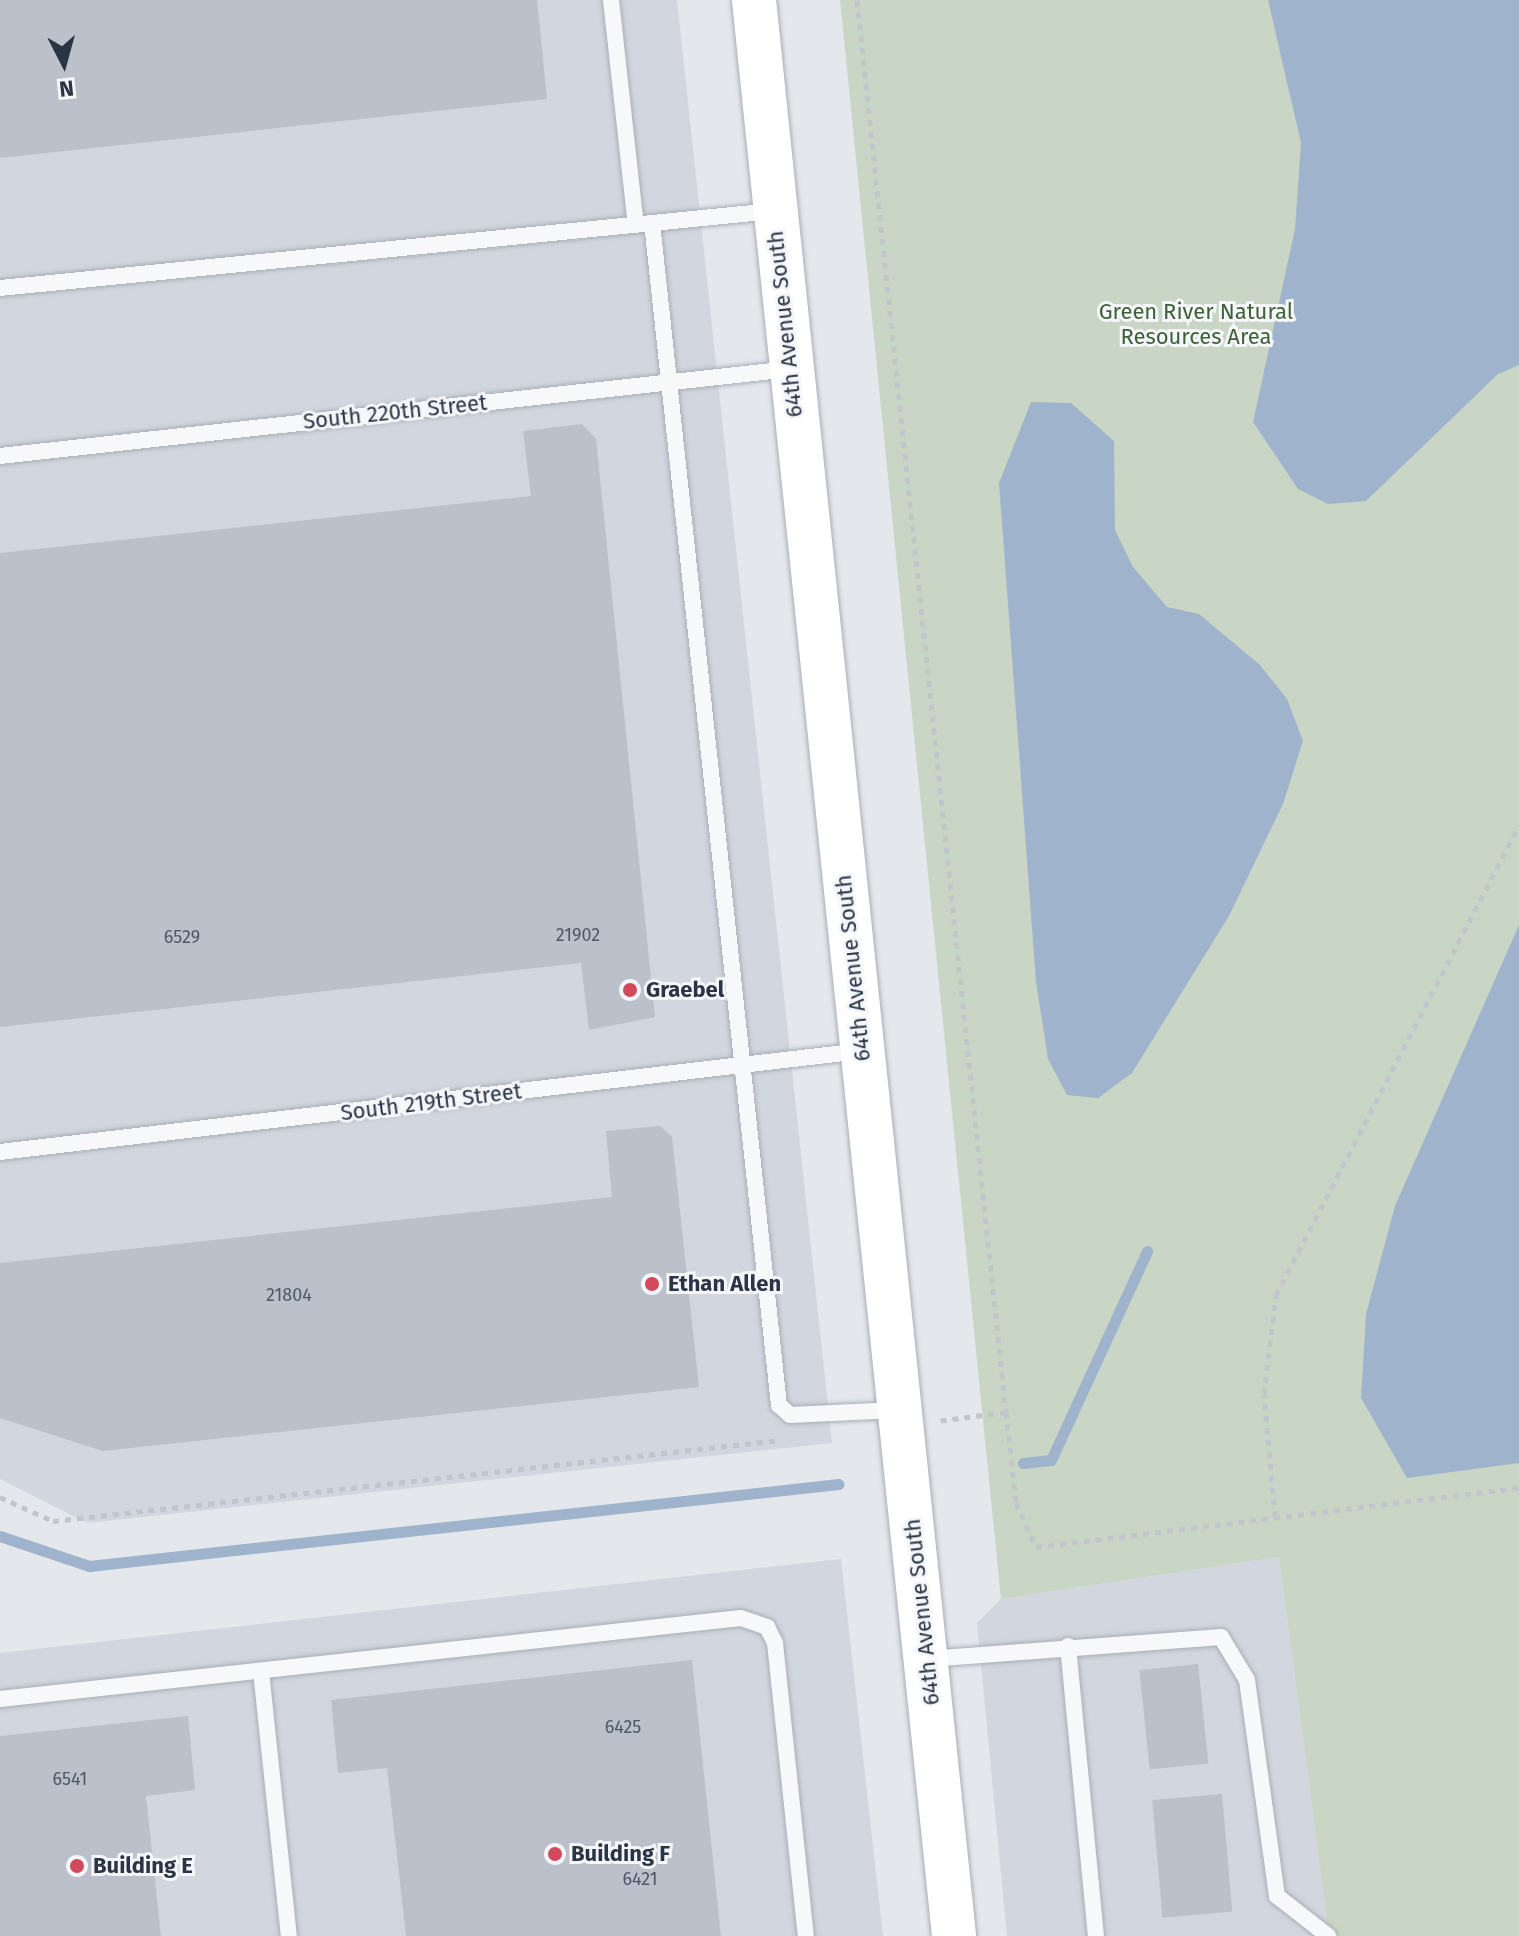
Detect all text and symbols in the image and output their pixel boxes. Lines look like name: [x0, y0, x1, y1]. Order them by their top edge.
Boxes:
north arrow: [24, 24, 104, 104]
text: N: [58, 74, 75, 103]
street label: 64th Avenue South: [762, 229, 808, 419]
park label: Green River Natural Resources Area: [1099, 298, 1293, 350]
street label: South 220th Street: [302, 389, 488, 435]
street label: 64th Avenue South: [830, 873, 876, 1063]
house number: 21902: [556, 924, 600, 946]
house number: 6529: [164, 926, 200, 948]
place label: Graebel: [646, 977, 724, 1003]
marker: Graebel: [621, 981, 639, 999]
street label: South 219th Street: [339, 1078, 523, 1126]
place label: Ethan Allen: [668, 1271, 781, 1297]
marker: Ethan Allen: [643, 1275, 661, 1293]
house number: 21804: [266, 1284, 312, 1306]
street label: 64th Avenue South: [899, 1517, 945, 1707]
house number: 6425: [605, 1716, 641, 1738]
house number: 6541: [53, 1768, 87, 1790]
place label: Building F: [571, 1841, 670, 1867]
marker: Building F: [546, 1845, 564, 1863]
place label: Building E: [93, 1853, 193, 1879]
marker: Building E: [68, 1857, 86, 1875]
house number: 6421: [622, 1868, 658, 1890]

